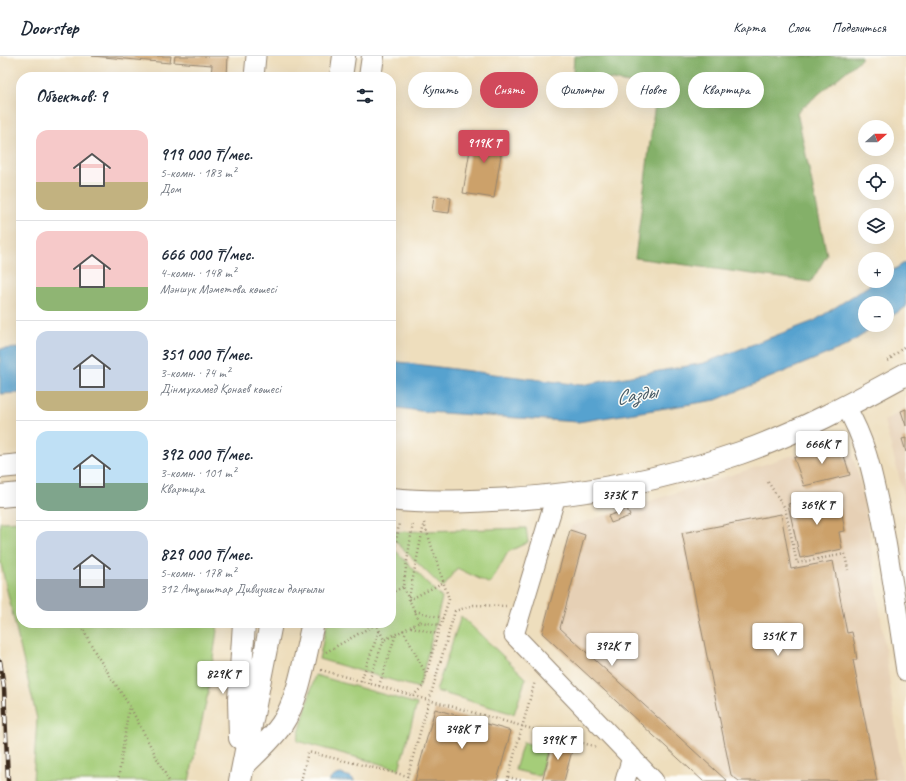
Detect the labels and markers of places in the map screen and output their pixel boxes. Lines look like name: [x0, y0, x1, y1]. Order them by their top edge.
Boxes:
pin: 919K ₸: [451, 130, 517, 164]
pin: 666K ₸: [789, 431, 855, 465]
pin: 373K ₸: [586, 482, 652, 516]
pin: 369K ₸: [784, 492, 850, 526]
pin: 351K ₸: [745, 623, 811, 657]
pin: 392K ₸: [579, 633, 645, 667]
pin: 829K ₸: [190, 661, 256, 695]
pin: 348K ₸: [429, 716, 495, 750]
pin: 399K ₸: [525, 727, 591, 761]

